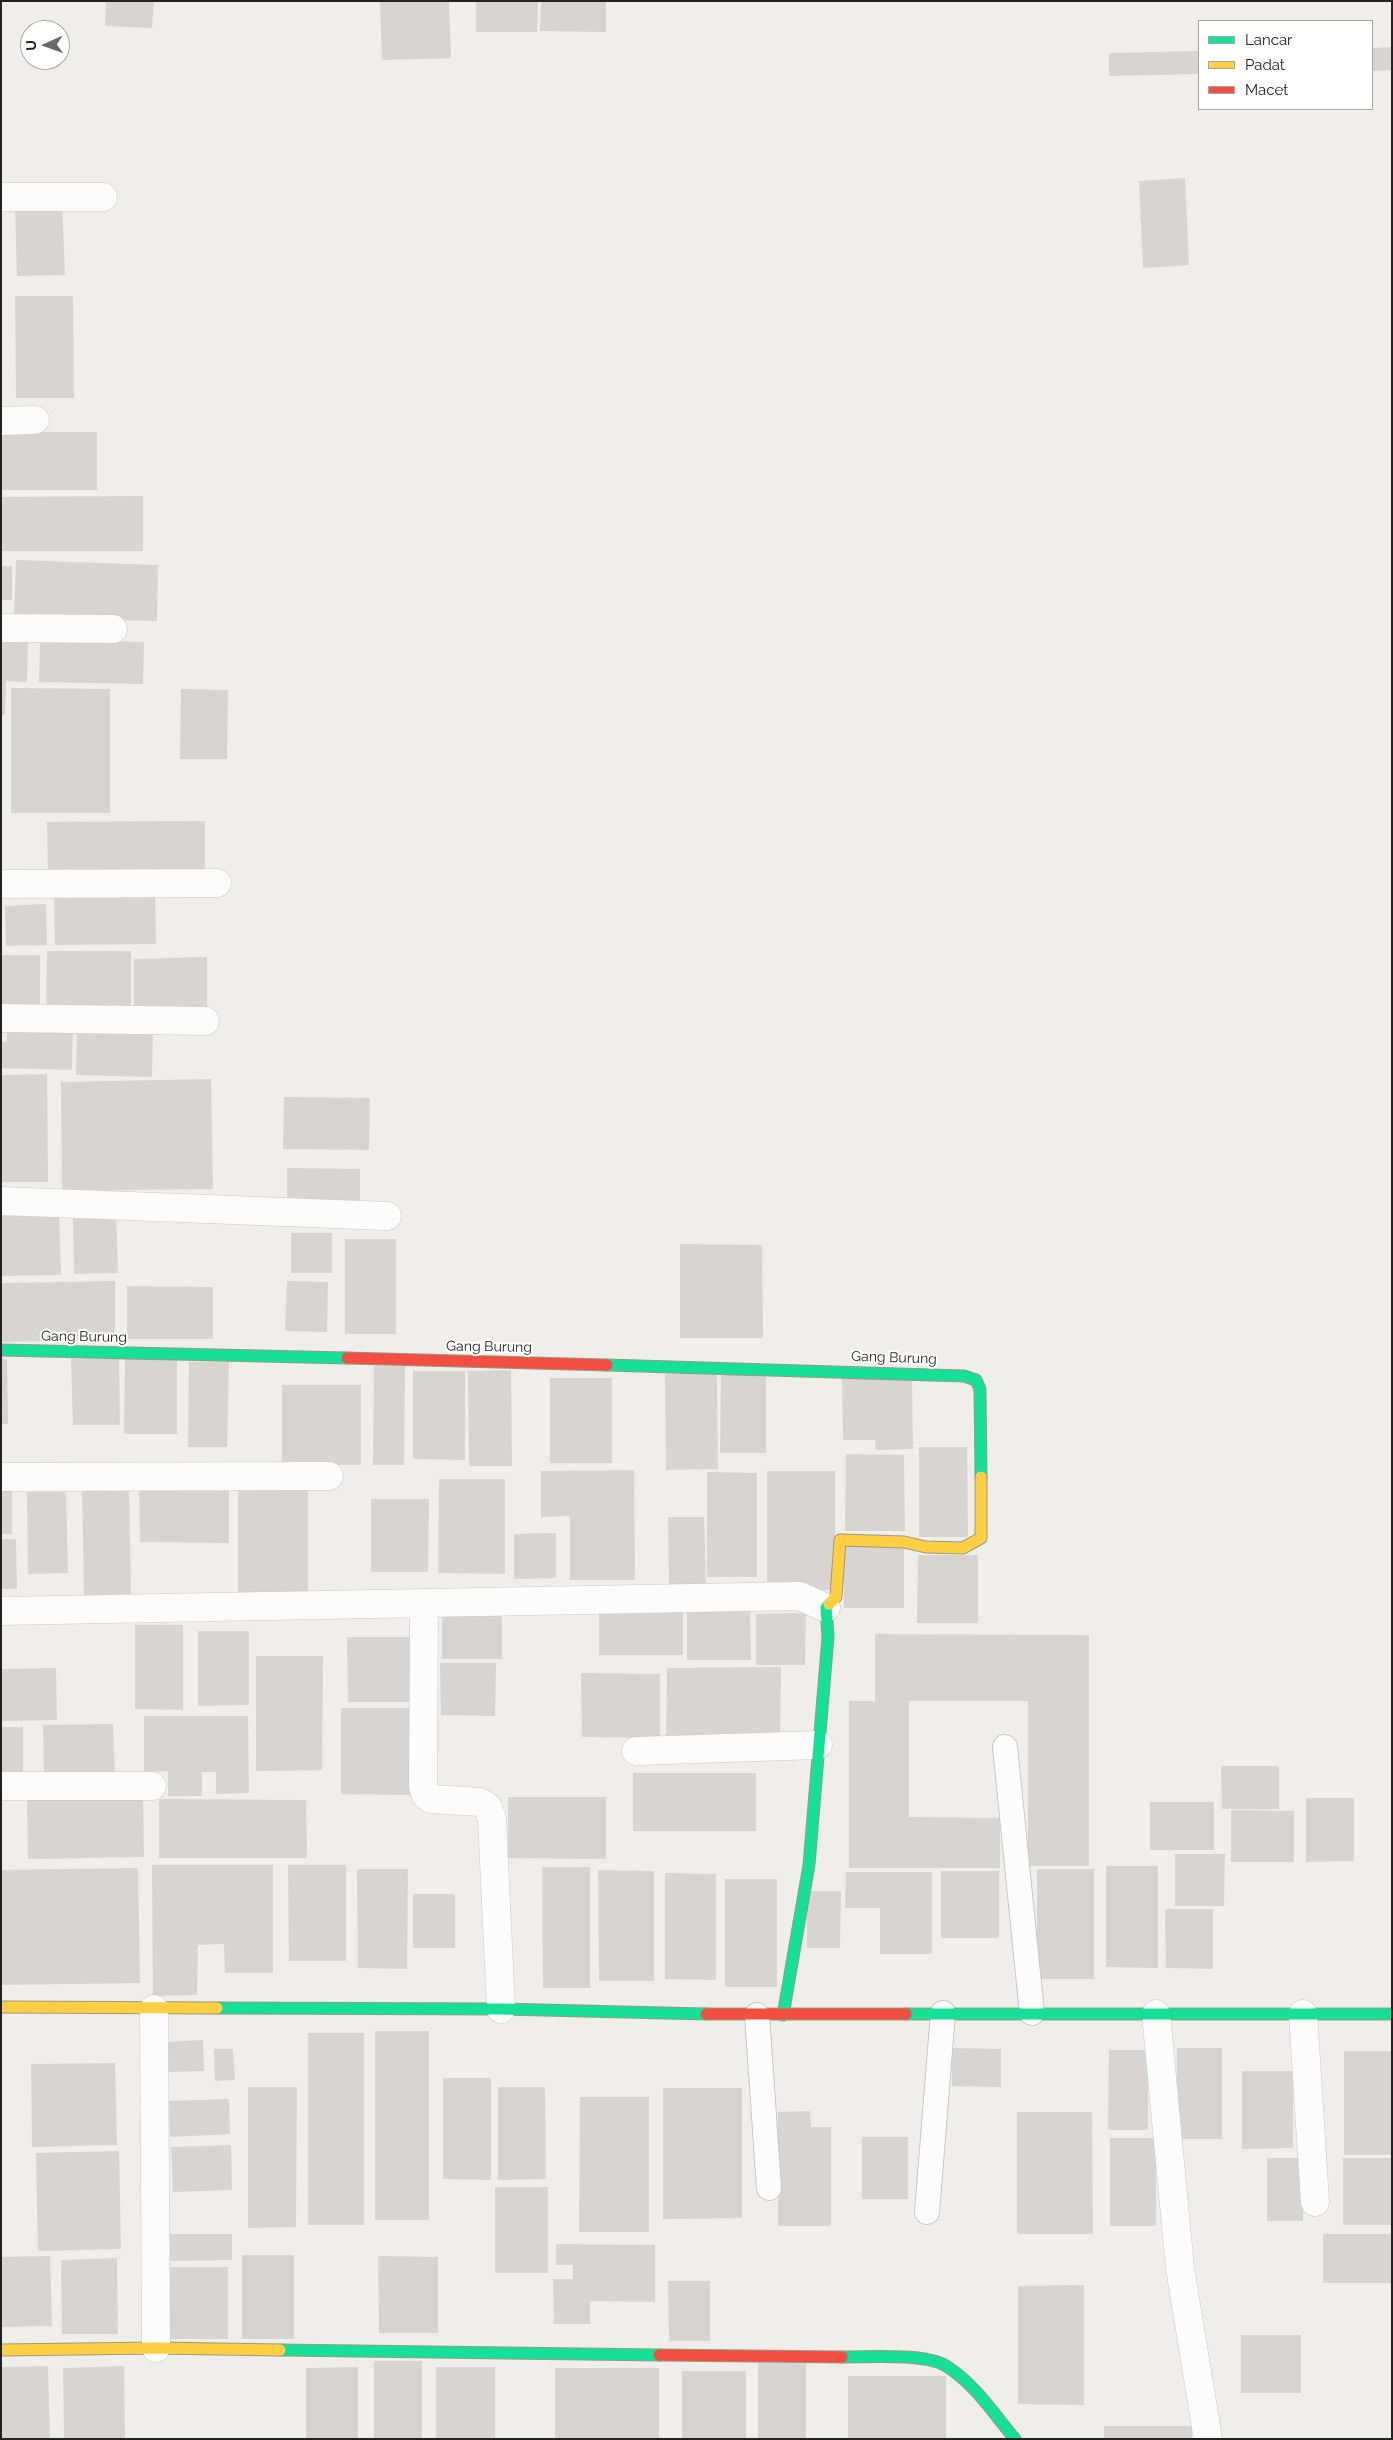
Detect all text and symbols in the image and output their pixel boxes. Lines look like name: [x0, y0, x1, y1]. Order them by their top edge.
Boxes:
north arrow: [20, 20, 70, 70]
legend: [1198, 20, 1373, 110]
text: Lancar: [1245, 31, 1292, 49]
text: U: [23, 40, 39, 51]
text: Padat: [1245, 56, 1285, 74]
text: Macet: [1245, 81, 1288, 99]
street label: Gang Burung: [41, 1328, 127, 1346]
street label: Gang Burung: [446, 1338, 532, 1356]
street label: Gang Burung: [851, 1348, 937, 1368]

